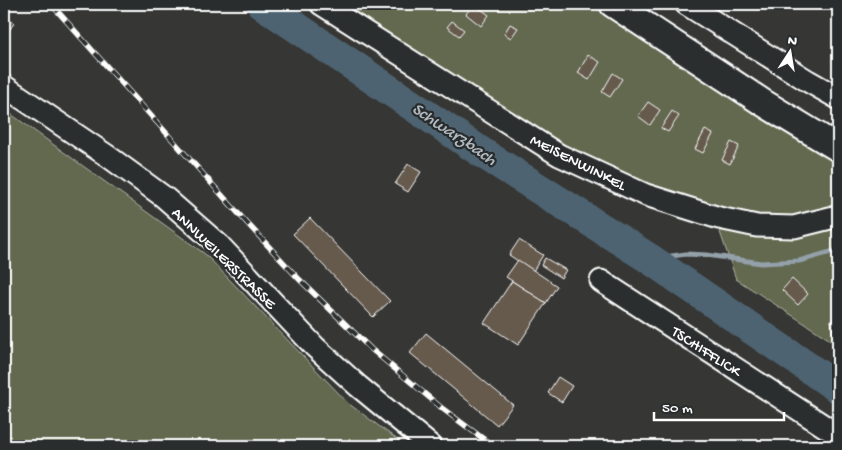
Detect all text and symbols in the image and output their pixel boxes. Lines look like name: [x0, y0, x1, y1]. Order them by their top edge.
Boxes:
north arrow: [764, 28, 814, 78]
text: N: [786, 32, 798, 51]
water label: Schwarzbach: [407, 99, 500, 171]
street label: MEISENWINKEL: [526, 132, 630, 197]
street label: ANNWEILERSTRASSE: [166, 205, 280, 315]
street label: TSCHIFFLICK: [666, 323, 745, 384]
scale bar: [654, 390, 784, 422]
text: 50 m: [662, 400, 693, 418]

